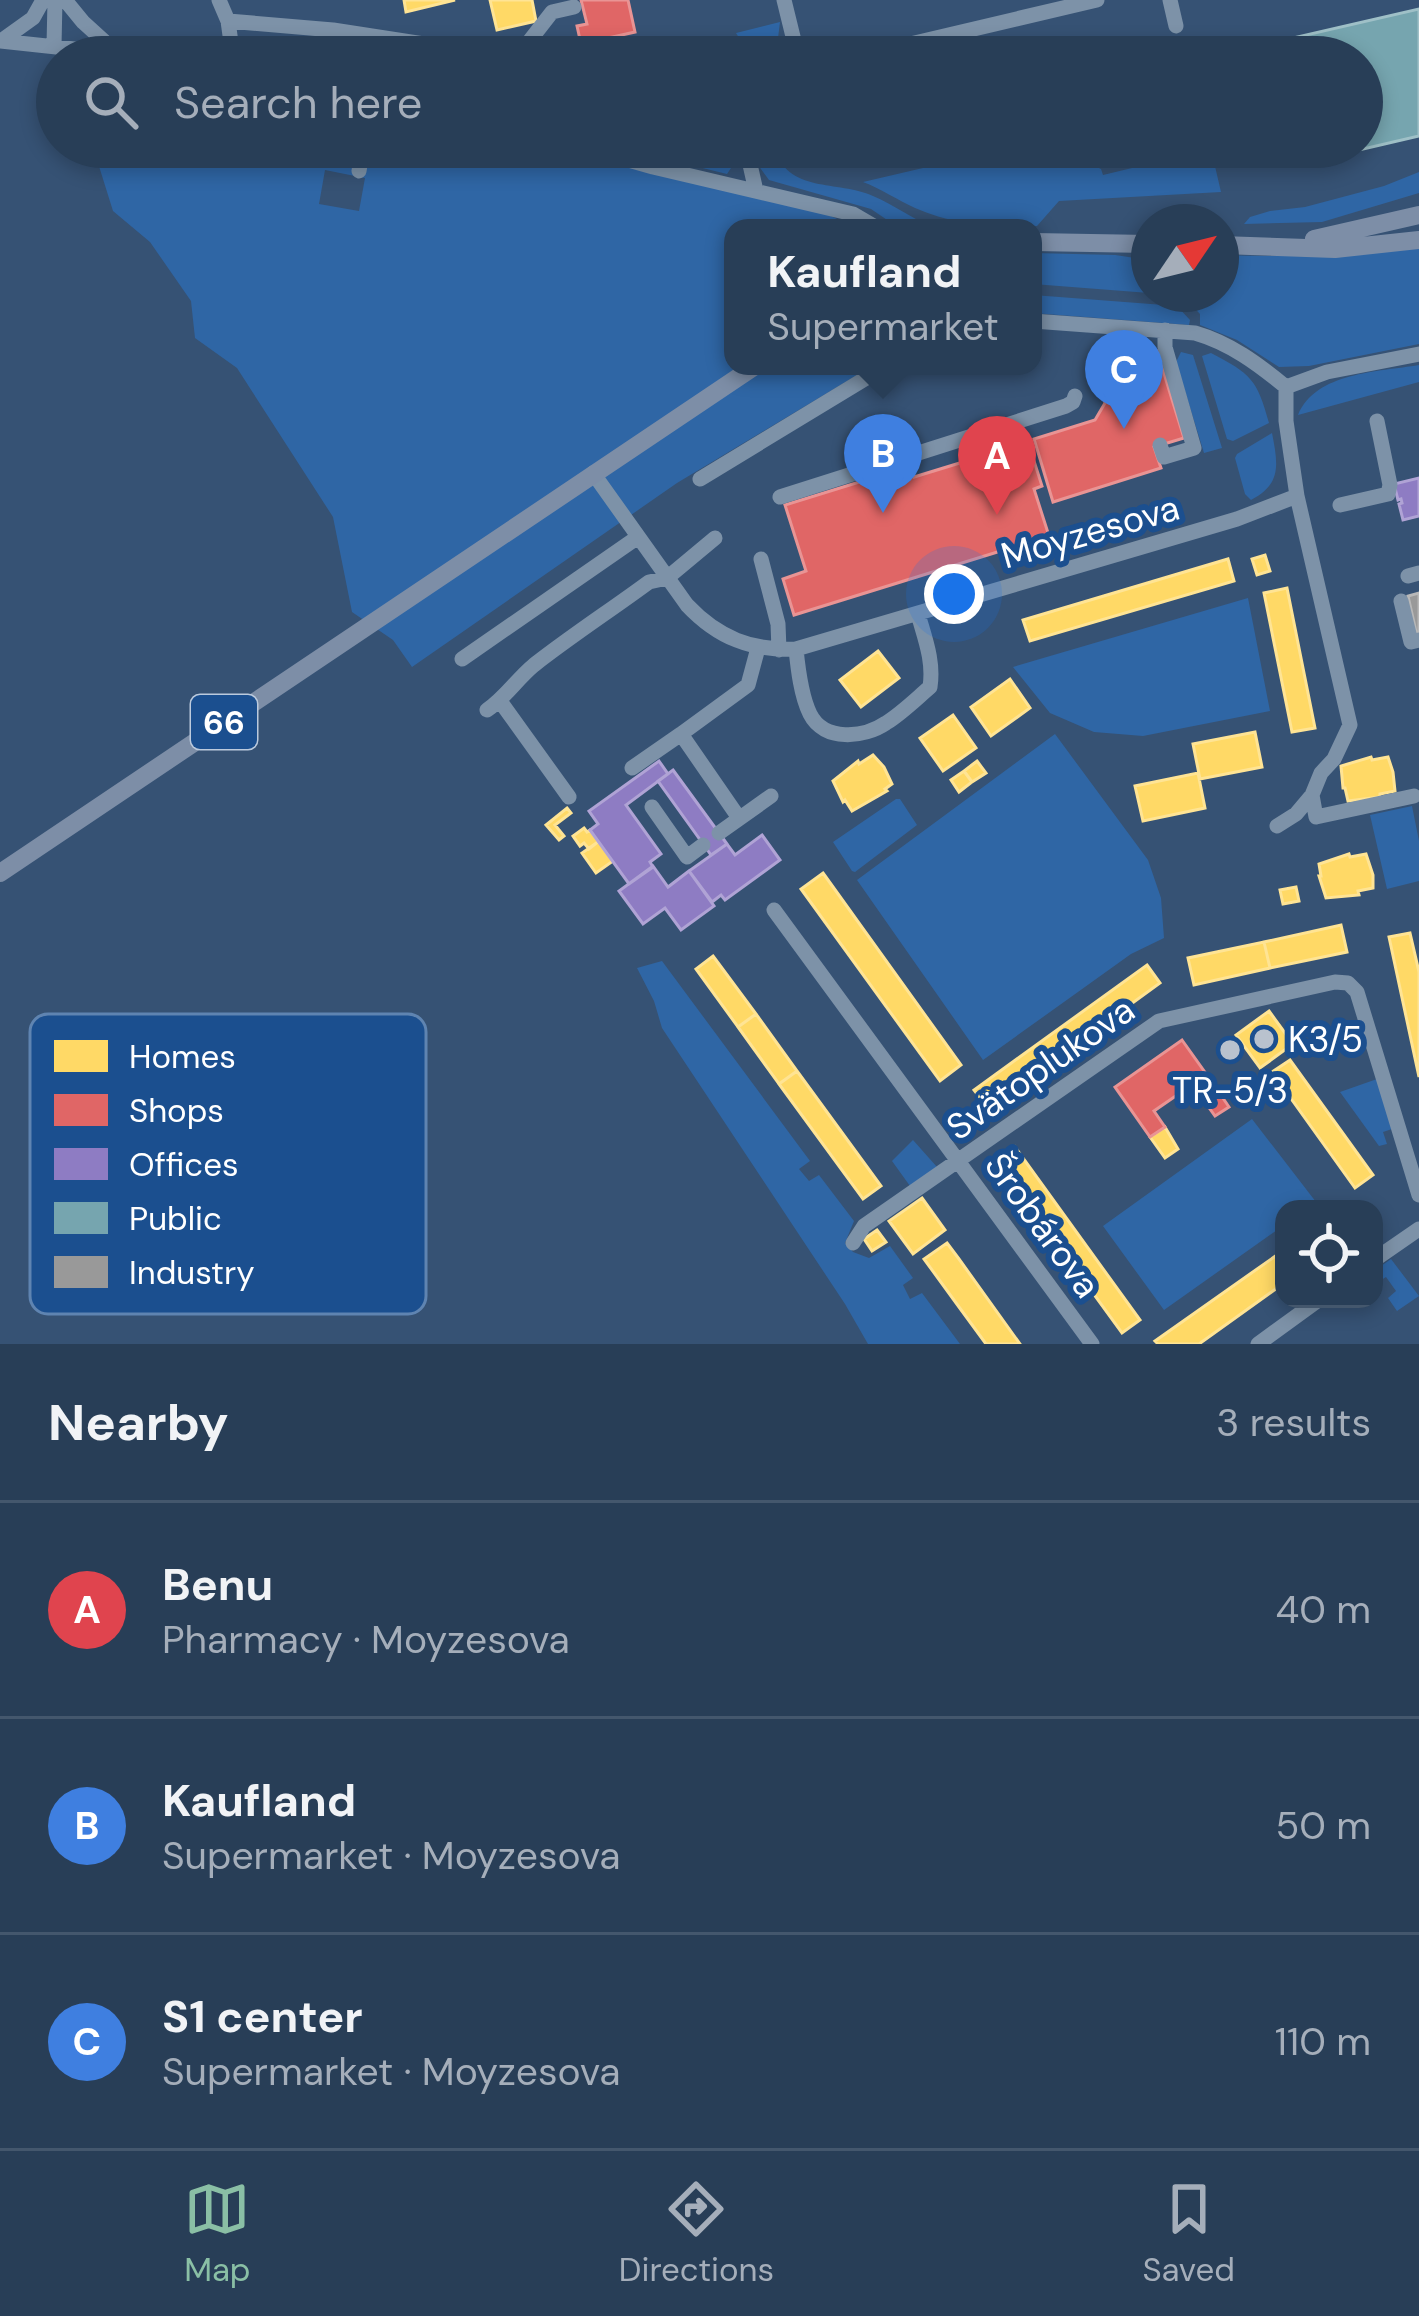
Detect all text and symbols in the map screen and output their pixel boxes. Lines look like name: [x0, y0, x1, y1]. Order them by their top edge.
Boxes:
search box: [36, 36, 1383, 168]
icon: search: [78, 69, 144, 135]
text: Search here: [174, 73, 422, 132]
north arrow: [1131, 204, 1239, 312]
popup: [724, 219, 1042, 375]
text: Kaufland: [767, 242, 961, 301]
text: Supermarket: [767, 301, 999, 352]
pin: C: [1085, 330, 1163, 429]
pin: B: [844, 414, 922, 513]
pin: A: [958, 416, 1036, 515]
street label: Moyzesova: [996, 484, 1185, 579]
your location: [924, 564, 984, 624]
road number: 66: [191, 695, 257, 749]
street label: Svätoplukova: [937, 986, 1144, 1151]
legend: [30, 1014, 426, 1314]
place label: K3/5: [1288, 1016, 1363, 1063]
marker: K3/5: [1251, 1026, 1277, 1052]
text: Homes: [129, 1035, 236, 1078]
marker: TR-5/3: [1217, 1037, 1243, 1063]
place label: TR-5/3: [1172, 1067, 1288, 1114]
text: Shops: [129, 1089, 224, 1132]
text: Offices: [129, 1143, 239, 1186]
street label: Šrobárova: [974, 1144, 1111, 1307]
text: Public: [129, 1197, 222, 1240]
map controls: [1275, 1200, 1383, 1308]
button: locate: [1275, 1200, 1383, 1308]
text: Industry: [129, 1251, 255, 1294]
text: Nearby: [48, 1389, 229, 1456]
text: 3 results: [1216, 1397, 1371, 1448]
text: Benu: [162, 1555, 273, 1614]
text: A: [73, 1584, 101, 1635]
text: 40 m: [1276, 1584, 1371, 1635]
text: Pharmacy · Moyzesova: [162, 1614, 570, 1665]
text: Kaufland: [162, 1771, 356, 1830]
text: B: [75, 1800, 99, 1851]
text: 50 m: [1275, 1800, 1371, 1851]
text: Supermarket · Moyzesova: [162, 1830, 620, 1881]
text: S1 center: [162, 1987, 363, 2046]
text: C: [73, 2016, 101, 2067]
text: 110 m: [1275, 2016, 1371, 2067]
text: Supermarket · Moyzesova: [162, 2046, 620, 2097]
tab: Map: [184, 2176, 251, 2291]
tab: Directions: [619, 2176, 774, 2291]
tab: Saved: [1142, 2176, 1235, 2291]

